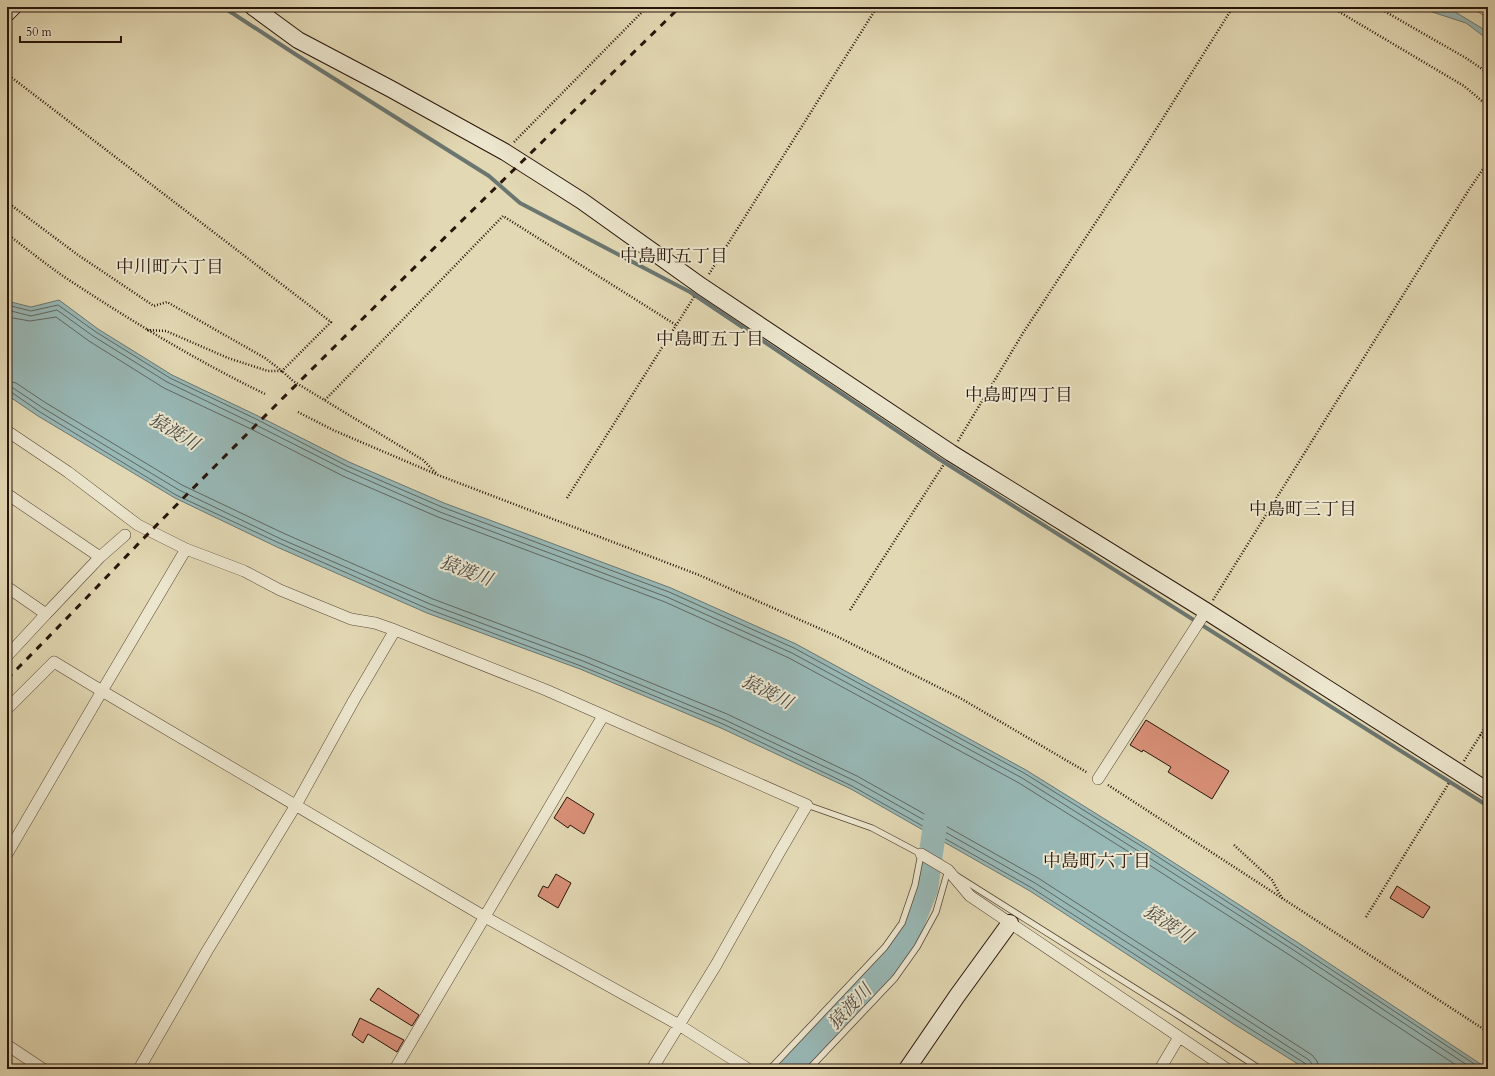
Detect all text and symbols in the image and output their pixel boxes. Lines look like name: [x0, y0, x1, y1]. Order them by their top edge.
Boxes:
scale bar: [20, 18, 121, 44]
text: 50 m: [26, 24, 53, 40]
district label: 中島町五丁目: [620, 244, 728, 269]
district label: 中川町六丁目: [116, 255, 224, 280]
district label: 中島町五丁目: [656, 327, 764, 352]
district label: 中島町四丁目: [965, 383, 1073, 408]
water label: 猿渡川: [144, 407, 205, 458]
district label: 中島町三丁目: [1249, 497, 1357, 522]
water label: 猿渡川: [436, 550, 498, 593]
water label: 猿渡川: [737, 669, 799, 716]
district label: 中島町六丁目: [1043, 849, 1151, 874]
water label: 猿渡川: [1139, 899, 1199, 950]
water label: 猿渡川: [822, 977, 879, 1035]

